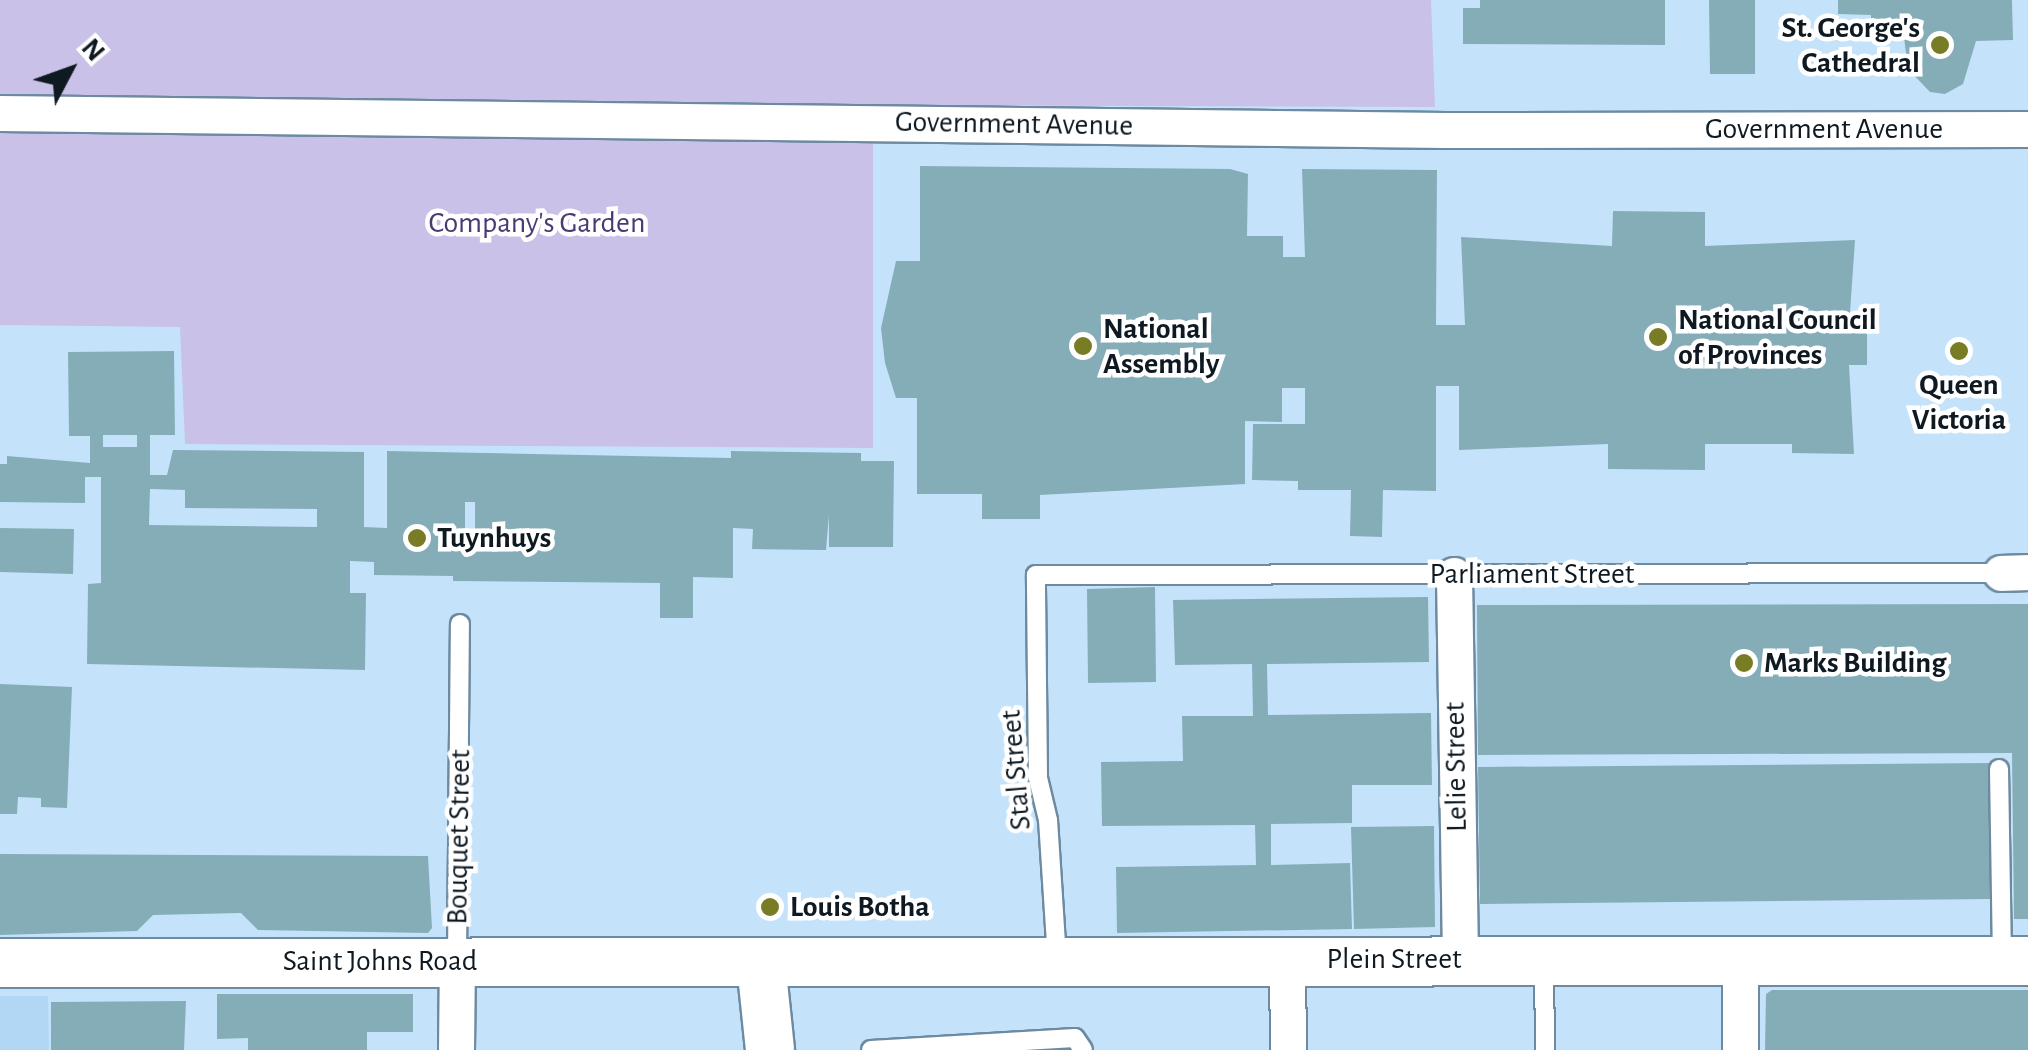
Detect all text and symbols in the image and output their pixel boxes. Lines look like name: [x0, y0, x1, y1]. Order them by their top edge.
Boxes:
place label: St. George's Cathedral: [1781, 10, 1920, 80]
north arrow: [20, 20, 120, 120]
text: N: [76, 34, 110, 67]
marker: St. George's Cathedral: [1929, 34, 1951, 56]
street label: Government Avenue: [895, 104, 1133, 144]
street label: Government Avenue: [1705, 111, 1943, 147]
park label: Company's Garden: [429, 205, 645, 241]
place label: National Council of Provinces: [1678, 302, 1877, 372]
place label: National Assembly: [1103, 311, 1219, 382]
marker: National Council of Provinces: [1647, 326, 1669, 348]
marker: National Assembly: [1072, 335, 1094, 357]
marker: Queen Victoria: [1948, 340, 1970, 362]
place label: Queen Victoria: [1912, 367, 2006, 438]
place label: Tuynhuys: [437, 520, 551, 556]
marker: Tuynhuys: [406, 527, 428, 549]
street label: Parliament Street: [1430, 556, 1634, 592]
place label: Marks Building: [1764, 645, 1946, 681]
marker: Marks Building: [1733, 652, 1755, 674]
street label: Lelie Street: [1437, 702, 1475, 832]
street label: Stal Street: [993, 708, 1039, 832]
street label: Bouquet Street: [439, 749, 479, 925]
place label: Louis Botha: [790, 889, 930, 925]
marker: Louis Botha: [759, 896, 781, 918]
street label: Plein Street: [1326, 941, 1462, 977]
street label: Saint Johns Road: [283, 943, 477, 979]

